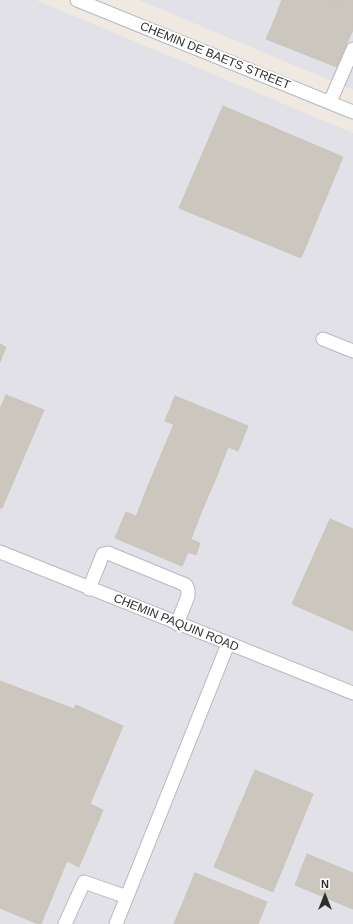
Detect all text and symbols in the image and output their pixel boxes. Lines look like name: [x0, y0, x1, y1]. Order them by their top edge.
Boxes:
street label: CHEMIN DE BAETS STREET: [138, 19, 292, 93]
street label: CHEMIN PAQUIN ROAD: [111, 591, 241, 655]
north arrow: [305, 876, 345, 916]
text: N: [321, 878, 329, 890]

